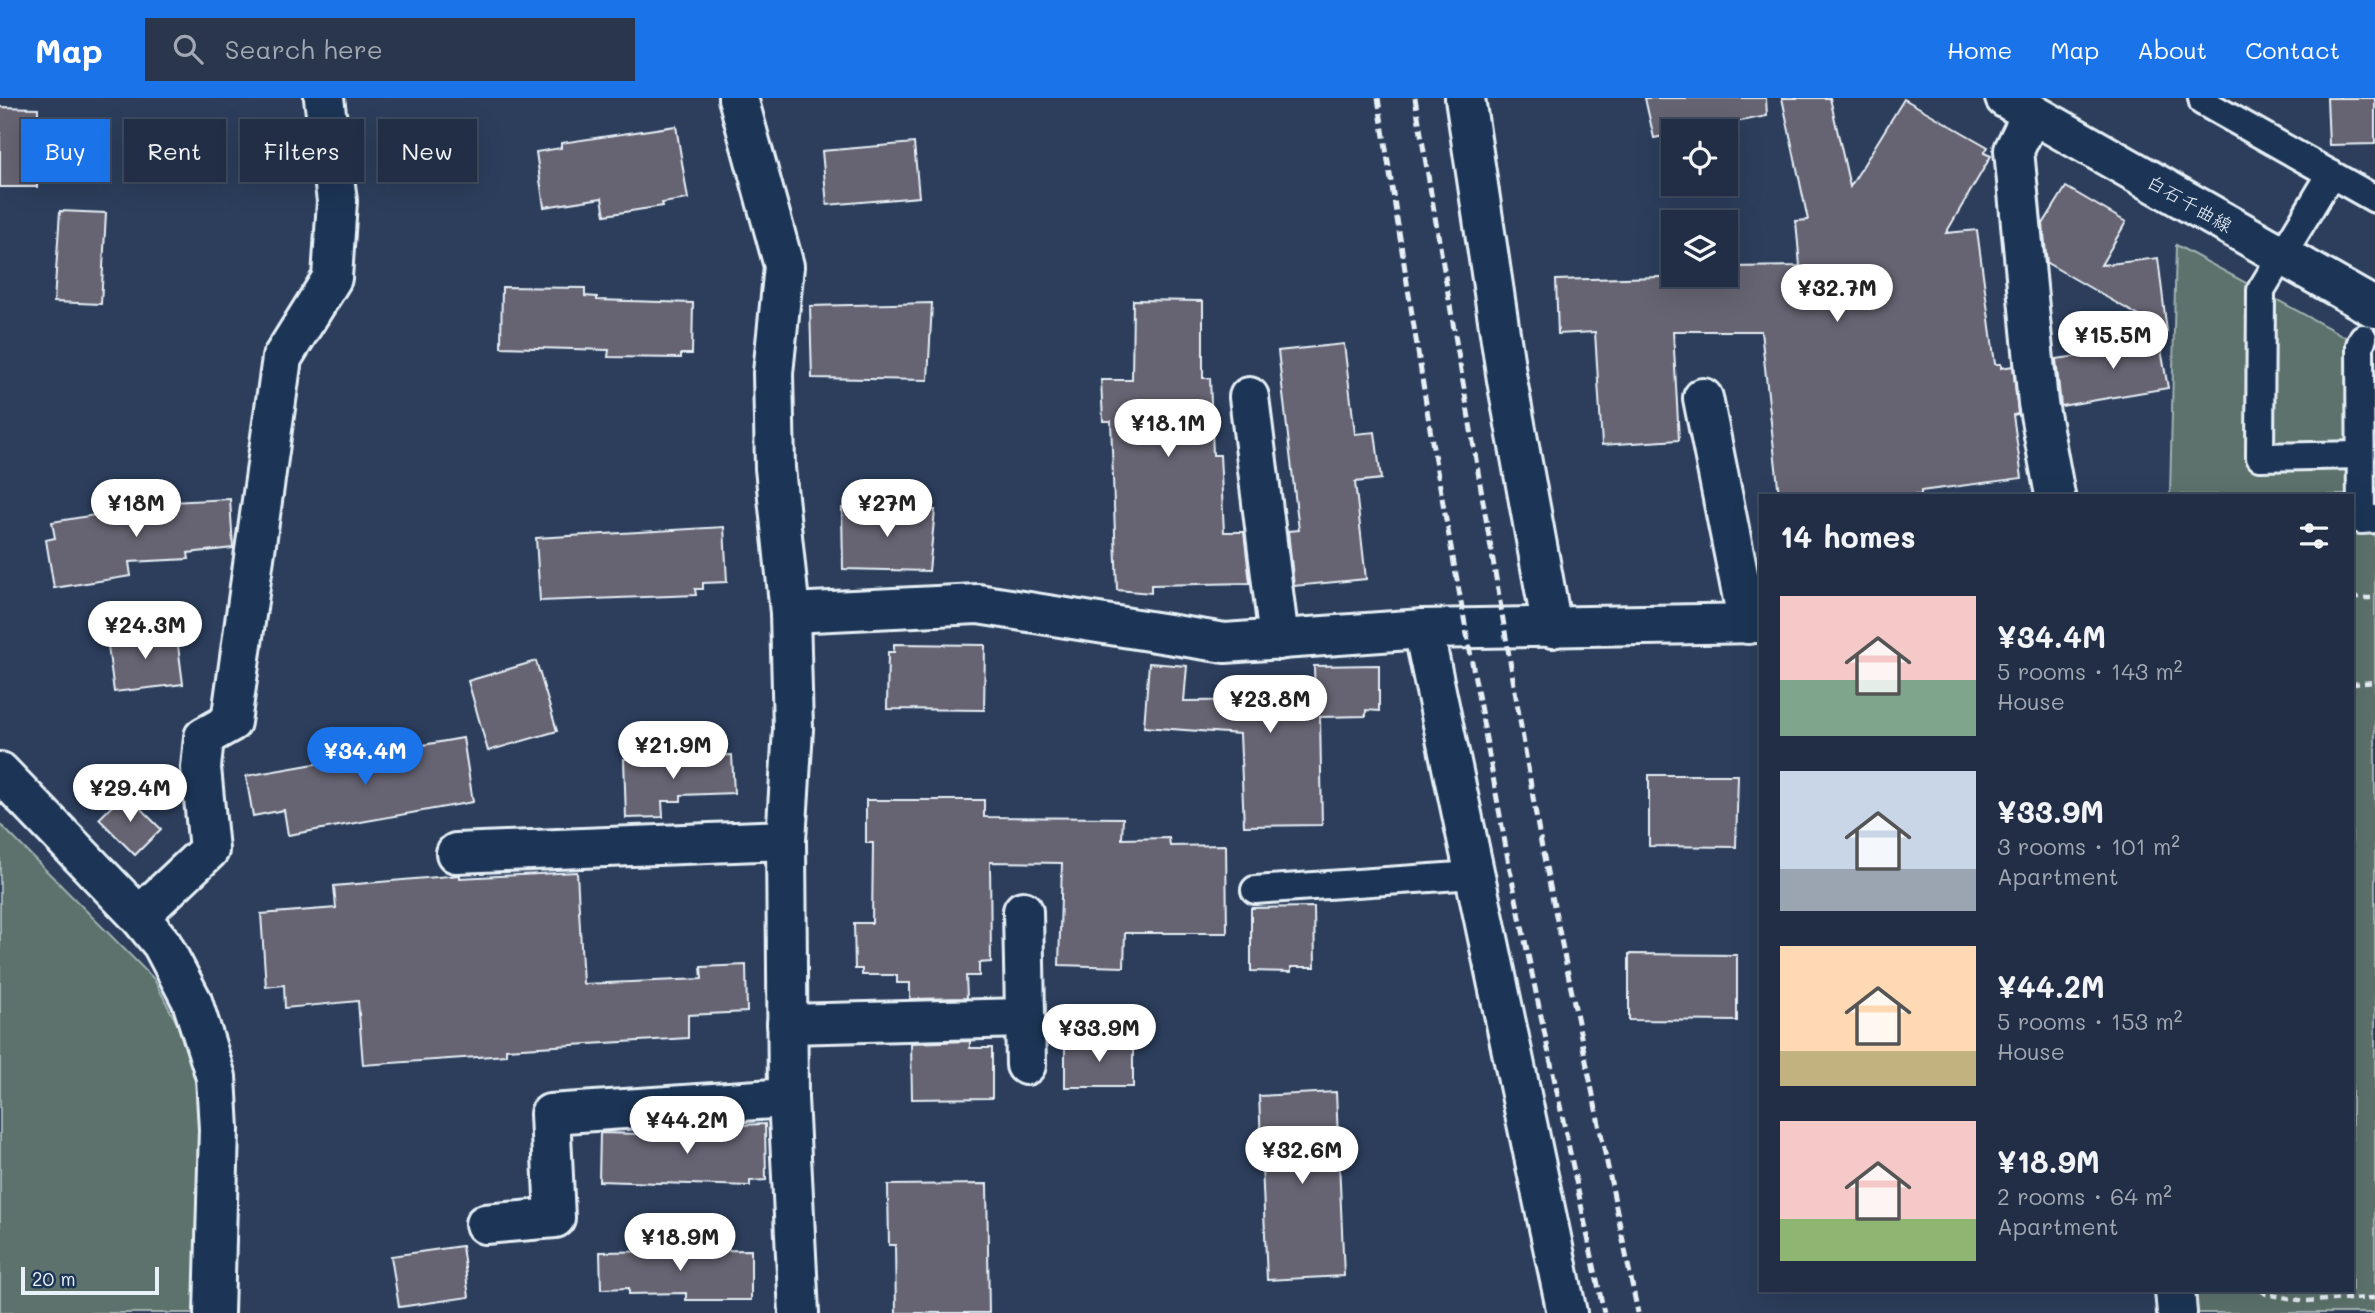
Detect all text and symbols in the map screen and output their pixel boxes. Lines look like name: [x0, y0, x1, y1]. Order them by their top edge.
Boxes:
search box: [145, 18, 635, 81]
text: Map: [35, 28, 103, 71]
icon: search: [169, 30, 207, 68]
text: Search here: [225, 32, 383, 66]
text: Home: [1947, 34, 2012, 65]
text: Map: [2050, 34, 2099, 65]
text: About: [2137, 34, 2207, 65]
text: Contact: [2245, 34, 2340, 65]
chip: Buy: [21, 119, 110, 182]
chip: Rent: [124, 119, 226, 182]
chip: Filters: [240, 119, 364, 182]
chip: New: [378, 119, 477, 182]
map controls: [1661, 119, 1738, 287]
button: locate: [1661, 119, 1738, 196]
street label: 白石千曲線: [2143, 168, 2237, 238]
button: layers: [1661, 210, 1738, 287]
pin: ¥32.7M: [1780, 264, 1894, 324]
text: ¥32.7M: [1797, 272, 1877, 302]
pin: ¥15.5M: [2056, 312, 2170, 371]
text: ¥15.5M: [2074, 319, 2152, 349]
pin: ¥18.1M: [1111, 400, 1225, 459]
text: ¥18.1M: [1130, 407, 1206, 437]
pin: ¥18M: [95, 480, 177, 539]
pin: ¥27M: [846, 480, 928, 539]
text: ¥18M: [107, 487, 165, 517]
text: ¥27M: [857, 487, 917, 517]
text: 14 homes: [1780, 516, 1916, 556]
icon: filters: [2295, 517, 2333, 555]
pin: ¥24.3M: [88, 602, 202, 661]
text: ¥24.3M: [104, 609, 186, 639]
text: ¥34.4M: [1997, 616, 2106, 656]
icon: home: [1836, 624, 1920, 708]
text: 5 rooms · 143 m²: [1997, 656, 2183, 686]
pin: ¥23.8M: [1213, 676, 1327, 735]
text: ¥23.8M: [1229, 683, 1311, 713]
text: House: [1997, 686, 2065, 716]
pin: ¥21.9M: [616, 722, 730, 781]
pin: ¥34.4M: [308, 728, 422, 787]
text: ¥21.9M: [634, 729, 712, 759]
text: ¥34.4M: [323, 735, 407, 765]
pin: ¥29.4M: [73, 764, 187, 824]
text: ¥29.4M: [89, 772, 171, 802]
text: ¥33.9M: [1997, 791, 2104, 831]
icon: home: [1836, 799, 1920, 883]
text: 3 rooms · 101 m²: [1997, 831, 2180, 861]
text: Apartment: [1997, 861, 2119, 891]
text: ¥44.2M: [1997, 966, 2105, 1006]
icon: home: [1836, 974, 1920, 1058]
pin: ¥33.9M: [1042, 1004, 1156, 1064]
text: 5 rooms · 153 m²: [1997, 1006, 2182, 1036]
text: ¥33.9M: [1058, 1012, 1140, 1042]
text: House: [1997, 1036, 2065, 1066]
pin: ¥44.2M: [630, 1096, 744, 1156]
text: ¥44.2M: [646, 1104, 728, 1134]
pin: ¥32.6M: [1245, 1126, 1359, 1186]
text: ¥32.6M: [1261, 1134, 1343, 1164]
text: ¥18.9M: [1997, 1141, 2100, 1181]
icon: home: [1836, 1149, 1920, 1233]
text: 2 rooms · 64 m²: [1997, 1181, 2172, 1211]
text: Apartment: [1997, 1211, 2119, 1241]
pin: ¥18.9M: [623, 1214, 737, 1273]
text: ¥18.9M: [640, 1221, 720, 1251]
scale bar: [21, 1264, 159, 1296]
text: 20 m: [32, 1266, 76, 1291]

